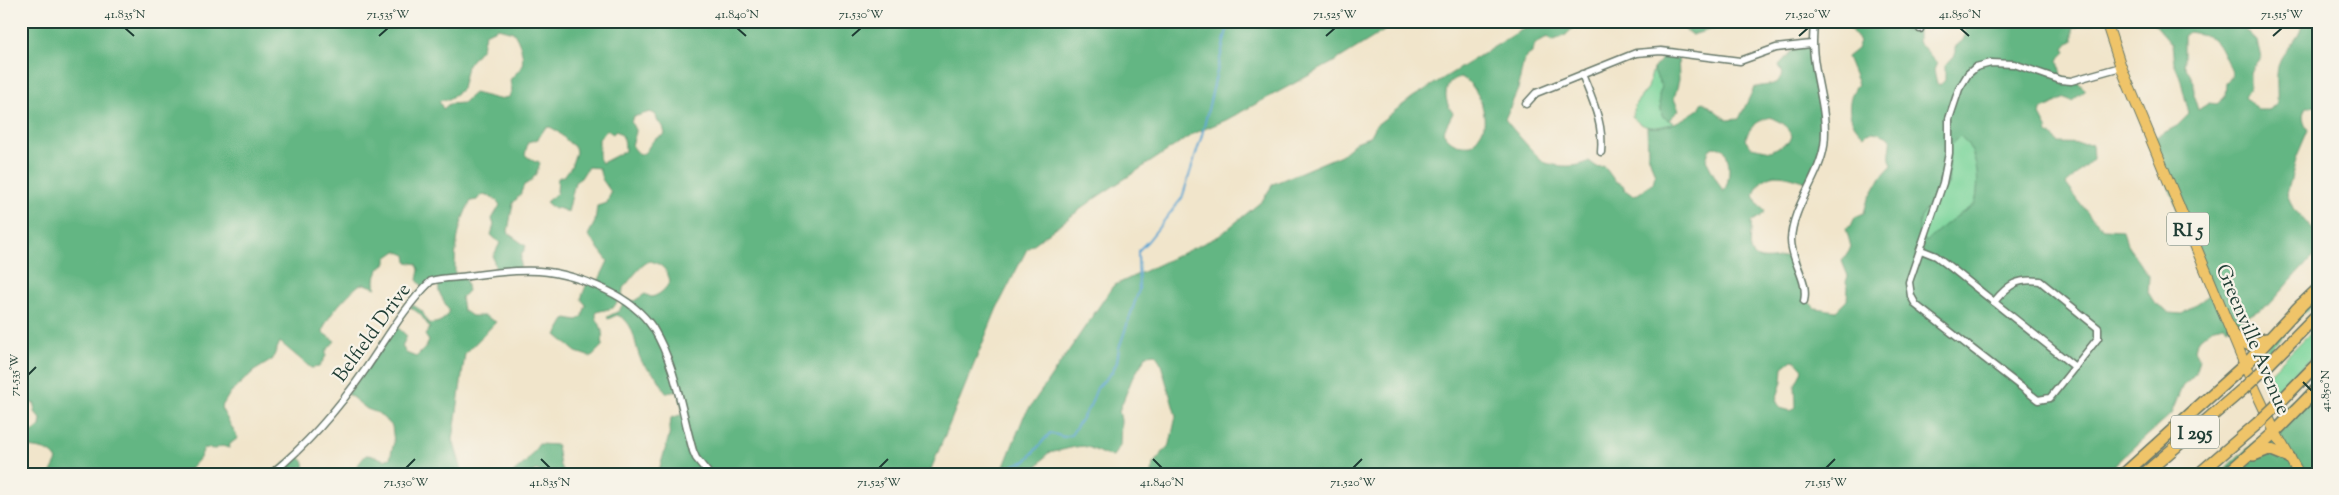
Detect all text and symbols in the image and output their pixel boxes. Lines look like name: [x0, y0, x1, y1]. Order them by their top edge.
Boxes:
text: 41.835°N: [105, 6, 146, 24]
text: 71.535°W: [367, 6, 410, 24]
text: 41.840°N: [715, 6, 759, 24]
text: 71.530°W: [839, 6, 884, 24]
text: 71.525°W: [1313, 6, 1357, 24]
text: 71.520°W: [1785, 6, 1831, 24]
text: 41.850°N: [1939, 6, 1981, 24]
text: 71.515°W: [2261, 6, 2304, 24]
road number: RI 5: [2167, 212, 2209, 245]
street label: Greenville Avenue: [2207, 260, 2297, 420]
street label: Belfield Drive: [327, 278, 419, 389]
text: 71.535°W: [6, 353, 24, 396]
text: 41.850°N: [2317, 370, 2335, 412]
road number: I 295: [2171, 416, 2219, 448]
text: 71.530°W: [384, 474, 429, 492]
text: 41.835°N: [530, 474, 571, 492]
text: 71.525°W: [857, 474, 901, 492]
text: 41.840°N: [1140, 474, 1184, 492]
text: 71.520°W: [1330, 474, 1376, 492]
text: 71.515°W: [1805, 474, 1848, 492]

